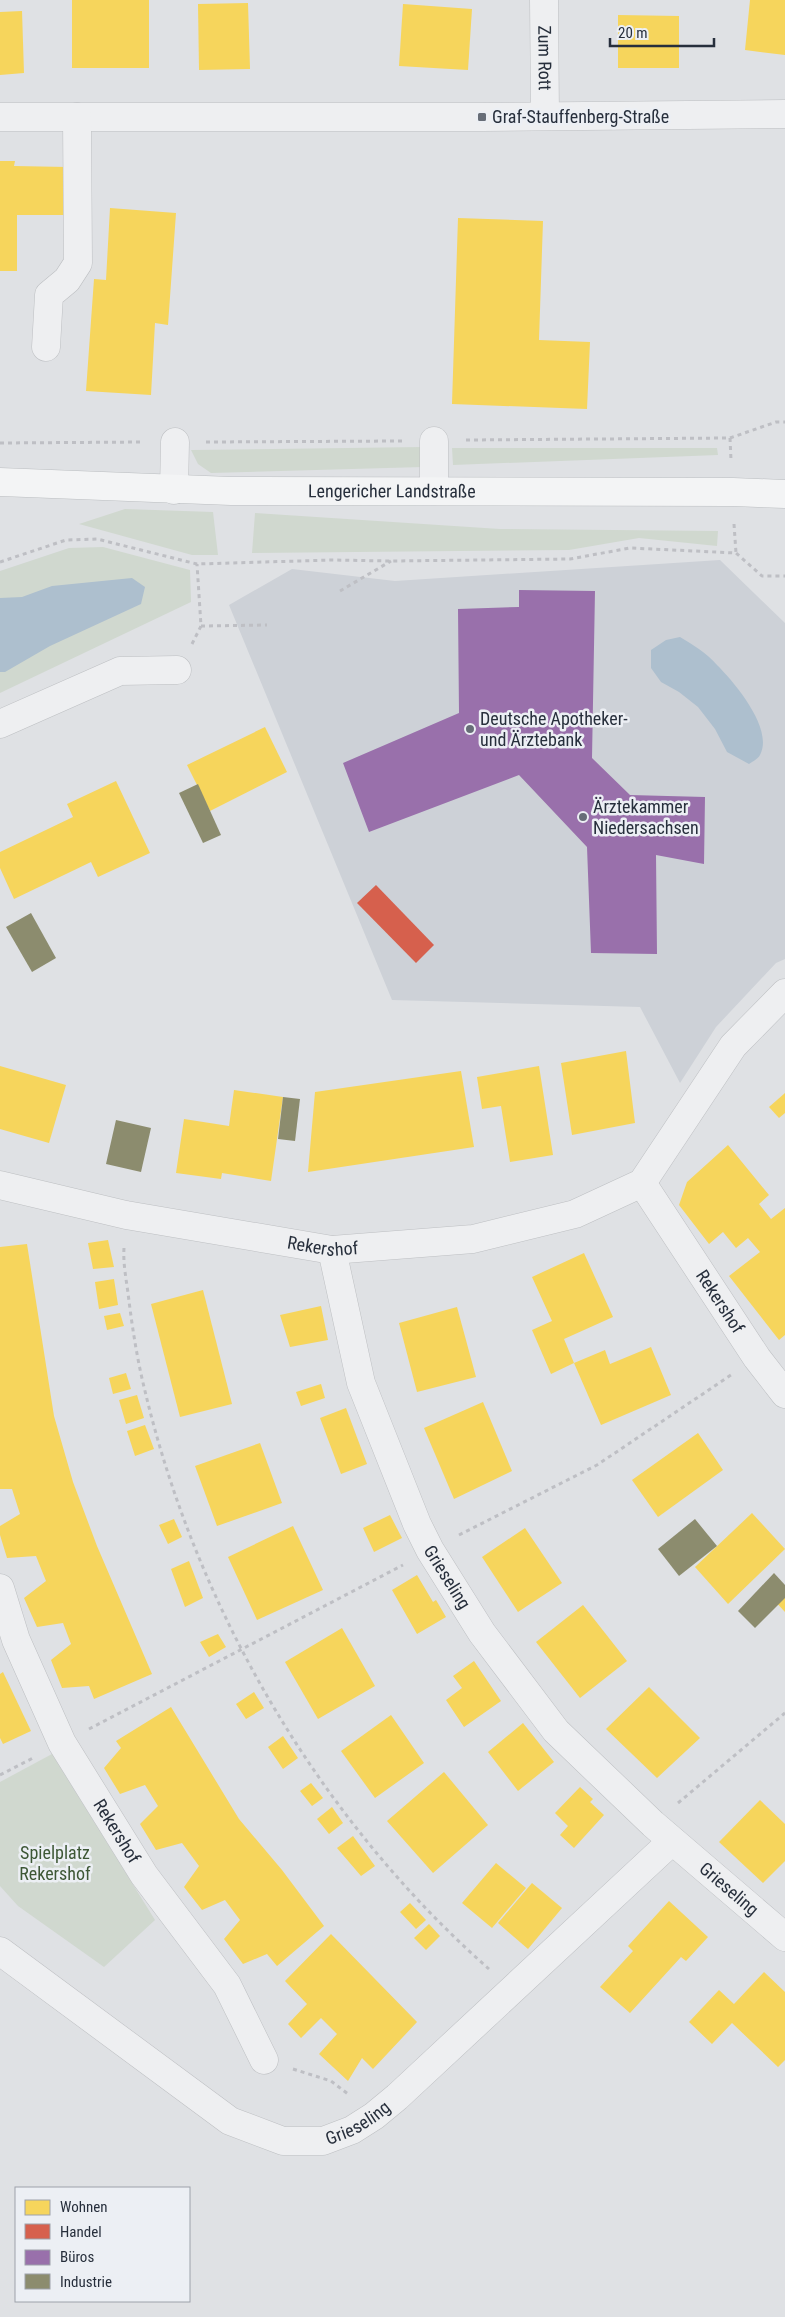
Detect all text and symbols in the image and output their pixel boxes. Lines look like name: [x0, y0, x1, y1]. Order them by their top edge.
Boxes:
scale bar: [610, 15, 714, 47]
text: 20 m: [618, 24, 648, 42]
street label: Zum Rott: [534, 25, 556, 91]
place label: Graf-Stauffenberg-Straße: [492, 106, 669, 127]
marker: Graf-Stauffenberg-Straße: [476, 111, 488, 123]
street label: Lengericher Landstraße: [308, 480, 476, 501]
place label: Deutsche Apotheker- und Ärztebank: [480, 708, 628, 750]
marker: Deutsche Apotheker- und Ärztebank: [464, 723, 476, 735]
place label: Ärztekammer Niedersachsen: [593, 796, 699, 838]
marker: Ärztekammer Niedersachsen: [577, 811, 589, 823]
street label: Rekershof: [286, 1232, 359, 1260]
street label: Rekershof: [692, 1266, 749, 1337]
street label: Grieseling: [420, 1541, 475, 1613]
street label: Rekershof: [89, 1795, 145, 1867]
park label: Spielplatz Rekershof: [19, 1842, 91, 1884]
street label: Grieseling: [695, 1857, 763, 1920]
street label: Grieseling: [323, 2096, 394, 2149]
legend: [15, 2187, 190, 2302]
text: Wohnen: [60, 2198, 108, 2216]
text: Handel: [60, 2223, 102, 2241]
text: Büros: [60, 2248, 94, 2266]
text: Industrie: [60, 2273, 112, 2291]

